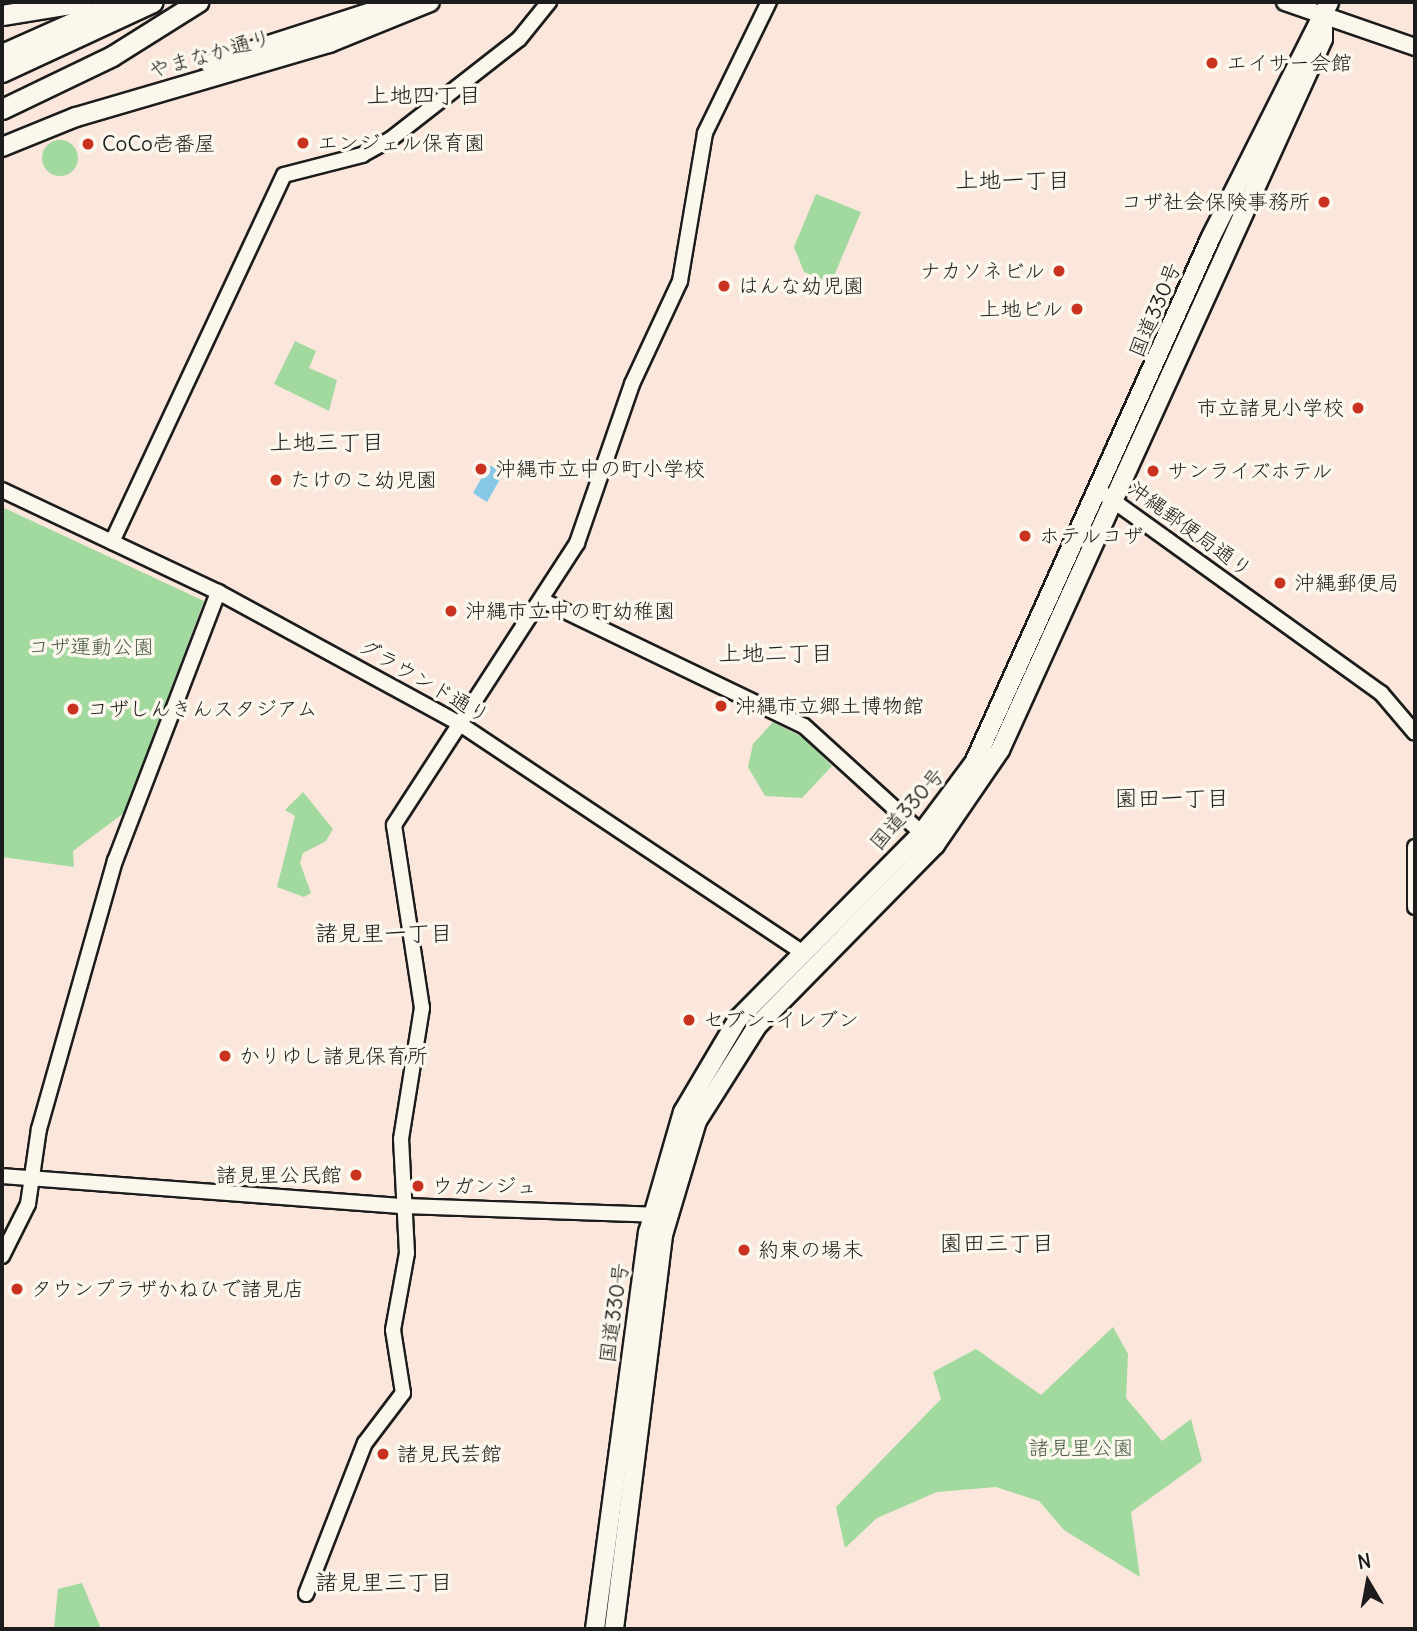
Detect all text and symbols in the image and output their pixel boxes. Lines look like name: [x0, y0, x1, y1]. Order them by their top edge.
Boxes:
street label: やまなか通り: [146, 25, 274, 83]
place label: エイサー会館: [1226, 50, 1352, 76]
marker: エイサー会館: [1204, 55, 1220, 71]
district label: 上地四丁目: [367, 81, 481, 109]
place label: エンジェル保育園: [317, 130, 485, 156]
place label: CoCo壱番屋: [102, 131, 216, 157]
marker: エンジェル保育園: [295, 135, 311, 151]
marker: CoCo壱番屋: [80, 136, 96, 152]
district label: 上地一丁目: [956, 166, 1070, 194]
place label: コザ社会保険事務所: [1121, 189, 1310, 215]
marker: コザ社会保険事務所: [1316, 194, 1332, 210]
place label: ナカソネビル: [919, 258, 1045, 284]
street label: 国道330号: [1124, 259, 1186, 361]
marker: ナカソネビル: [1051, 263, 1067, 279]
place label: はんな幼児園: [738, 273, 864, 299]
marker: はんな幼児園: [716, 278, 732, 294]
place label: 上地ビル: [979, 296, 1063, 322]
marker: 上地ビル: [1069, 301, 1085, 317]
place label: 市立諸見小学校: [1197, 395, 1344, 421]
marker: 市立諸見小学校: [1350, 400, 1366, 416]
district label: 上地三丁目: [270, 428, 384, 456]
place label: 沖縄市立中の町小学校: [495, 456, 705, 482]
place label: サンライズホテル: [1167, 458, 1335, 484]
marker: 沖縄市立中の町小学校: [473, 461, 489, 477]
marker: サンライズホテル: [1145, 463, 1161, 479]
place label: たけのこ幼児園: [290, 467, 437, 493]
marker: たけのこ幼児園: [268, 472, 284, 488]
street label: 沖縄郵便局通り: [1123, 476, 1257, 582]
place label: ホテルコザ: [1039, 523, 1144, 549]
marker: ホテルコザ: [1017, 528, 1033, 544]
place label: 沖縄郵便局: [1294, 570, 1399, 596]
marker: 沖縄郵便局: [1272, 575, 1288, 591]
place label: 沖縄市立中の町幼稚園: [465, 598, 675, 624]
marker: 沖縄市立中の町幼稚園: [443, 603, 459, 619]
street label: グラウンド通り: [354, 633, 494, 729]
park label: コザ運動公園: [28, 634, 154, 660]
district label: 上地二丁目: [719, 639, 833, 667]
place label: 沖縄市立郷土博物館: [735, 693, 924, 719]
place label: コザしんきんスタジアム: [87, 696, 318, 722]
marker: 沖縄市立郷土博物館: [713, 698, 729, 714]
marker: コザしんきんスタジアム: [65, 701, 81, 717]
street label: 国道330号: [864, 763, 950, 855]
district label: 園田一丁目: [1115, 784, 1229, 812]
district label: 諸見里一丁目: [315, 919, 453, 947]
place label: セブン-イレブン: [703, 1007, 859, 1033]
marker: セブン-イレブン: [681, 1012, 697, 1028]
place label: かりゆし諸見保育所: [239, 1043, 428, 1069]
marker: かりゆし諸見保育所: [217, 1048, 233, 1064]
place label: 諸見里公民館: [216, 1162, 342, 1188]
marker: 諸見里公民館: [348, 1167, 364, 1183]
place label: ウガンジュ: [432, 1173, 537, 1199]
marker: ウガンジュ: [410, 1178, 426, 1194]
district label: 園田三丁目: [940, 1229, 1054, 1257]
place label: 約束の場末: [758, 1237, 863, 1263]
marker: 約束の場末: [736, 1242, 752, 1258]
street label: 国道330号: [595, 1261, 633, 1365]
place label: タウンプラザかねひで諸見店: [31, 1276, 304, 1302]
marker: タウンプラザかねひで諸見店: [9, 1281, 25, 1297]
park label: 諸見里公園: [1029, 1435, 1133, 1461]
place label: 諸見民芸館: [397, 1441, 502, 1467]
marker: 諸見民芸館: [375, 1446, 391, 1462]
north arrow: [1333, 1547, 1403, 1617]
text: N: [1356, 1548, 1373, 1574]
district label: 諸見里三丁目: [315, 1568, 453, 1596]

